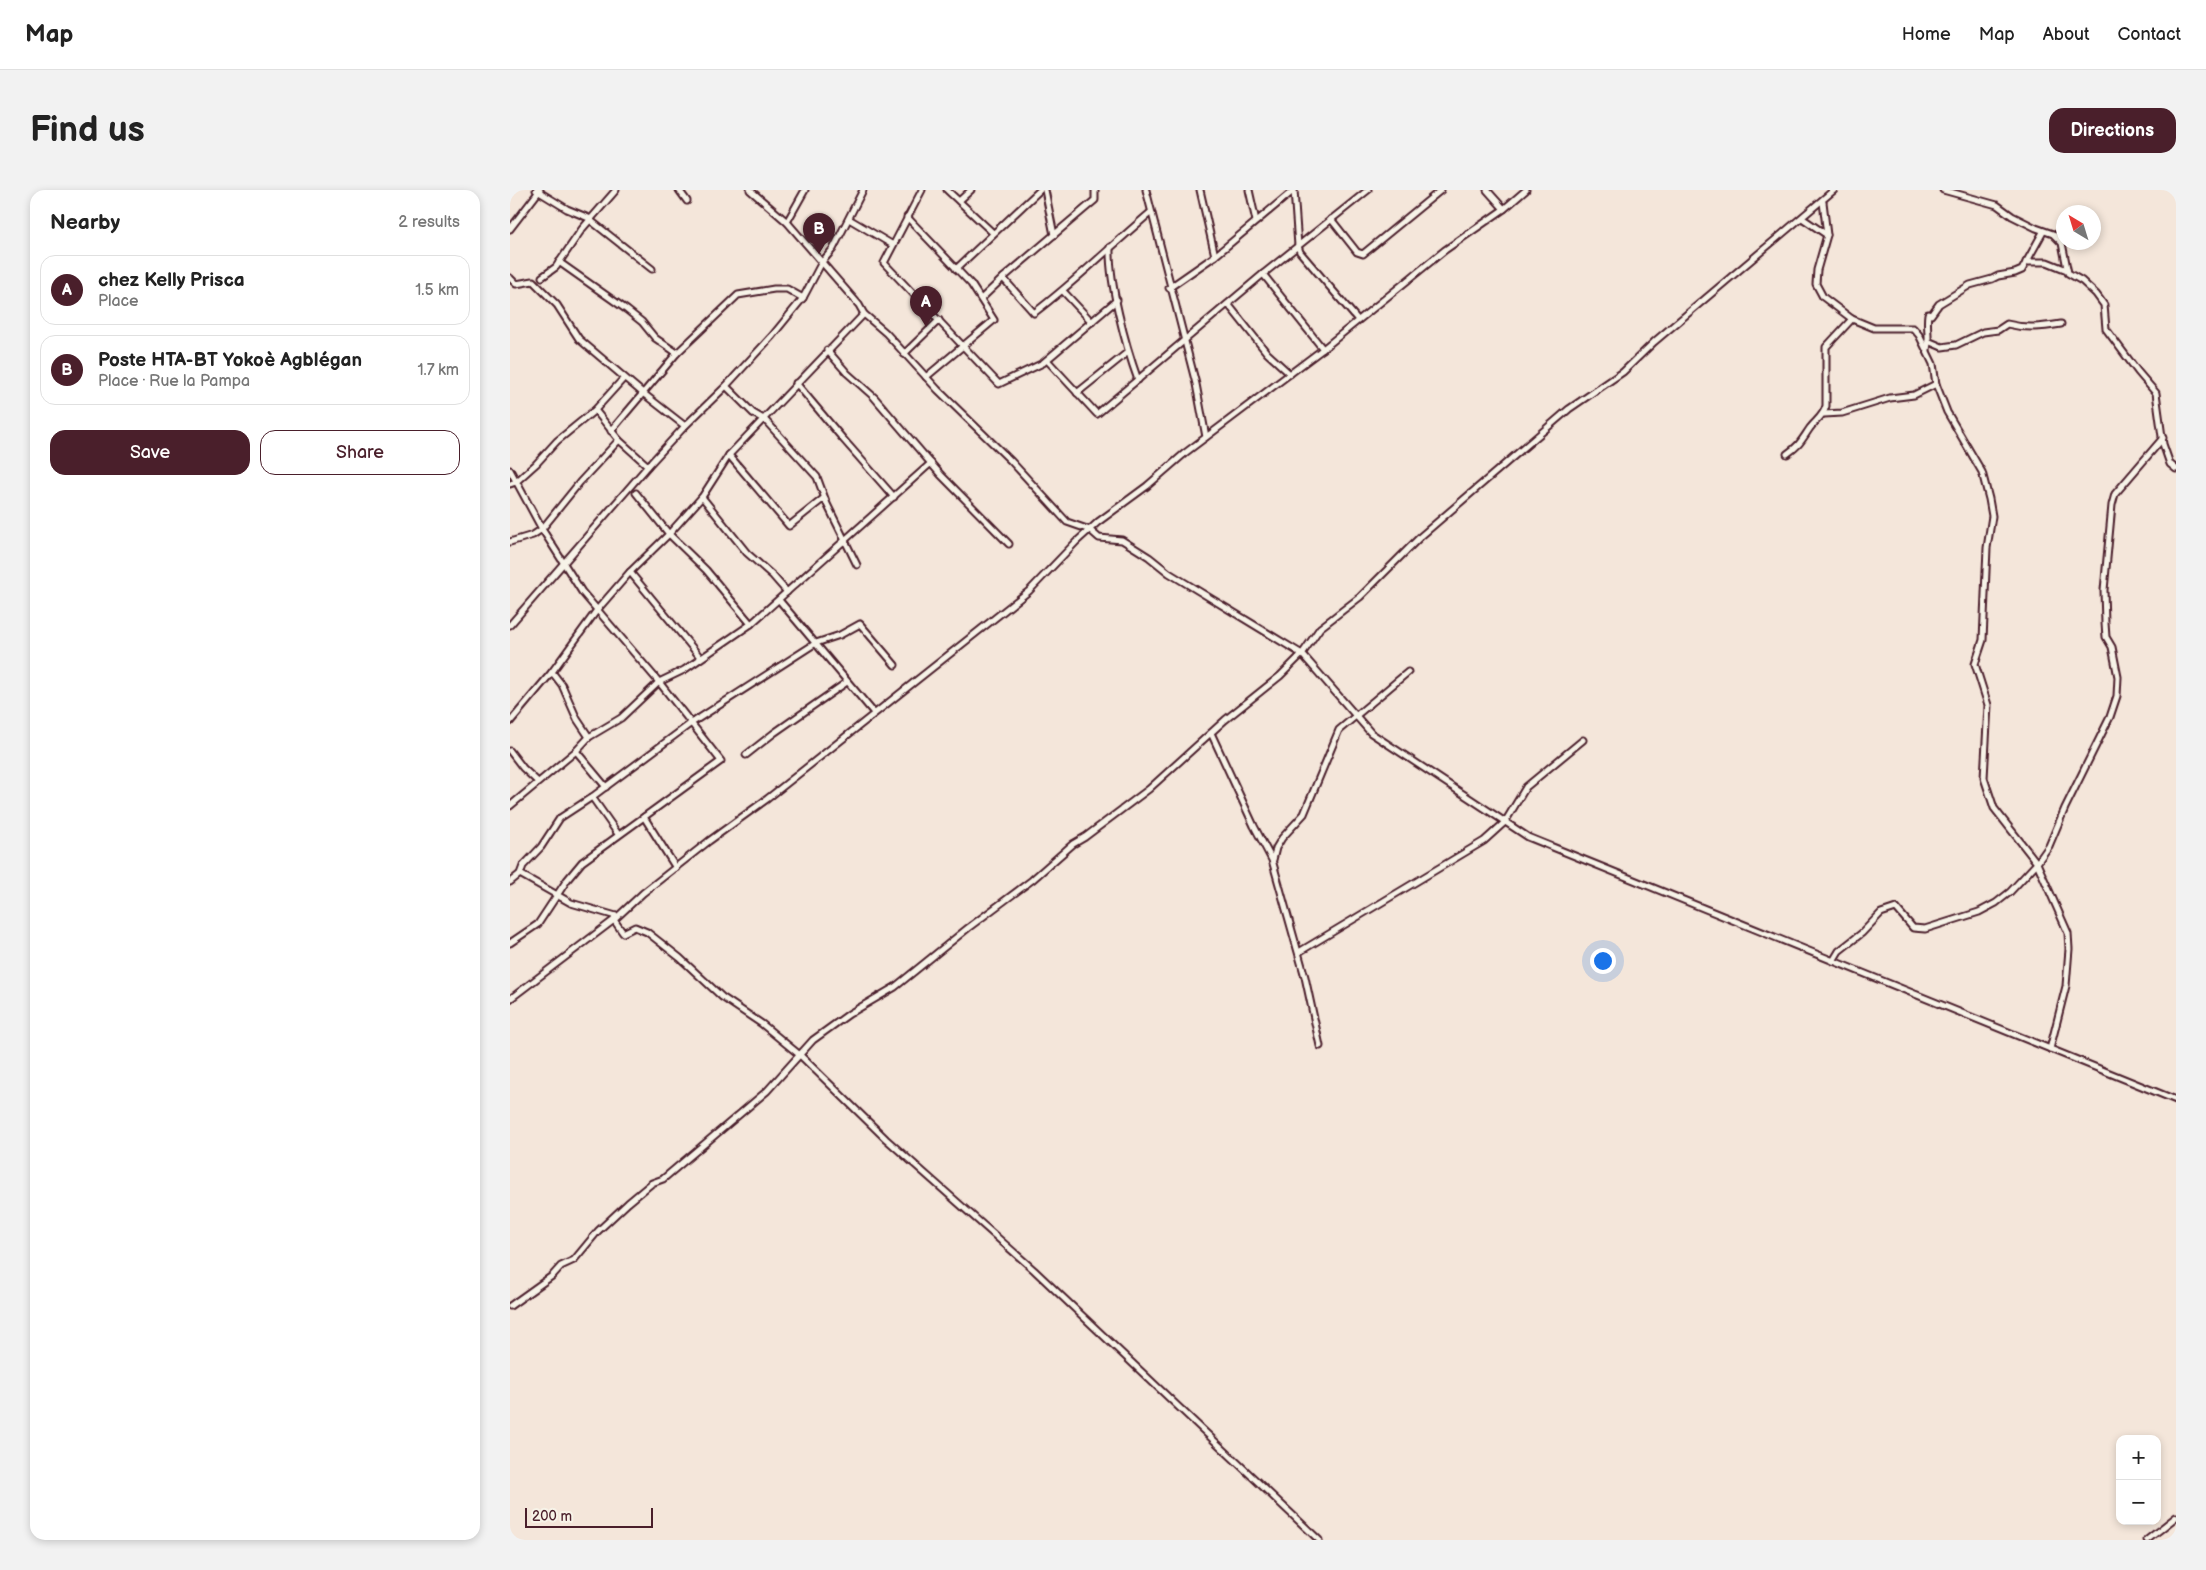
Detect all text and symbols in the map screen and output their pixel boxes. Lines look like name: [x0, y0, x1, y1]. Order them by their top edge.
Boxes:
text: Map: [25, 20, 73, 49]
text: Home: [1902, 24, 1951, 45]
text: Map: [1979, 24, 2015, 45]
text: About: [2043, 24, 2090, 45]
text: Contact: [2118, 24, 2181, 45]
button: Directions: [2049, 108, 2176, 153]
text: Find us: [30, 109, 145, 152]
north arrow: [2056, 205, 2101, 250]
text: Nearby: [50, 210, 120, 235]
text: 2 results: [398, 213, 460, 232]
pin: B: [803, 213, 835, 254]
text: chez Kelly Prisca: [98, 269, 245, 292]
text: A: [62, 281, 72, 300]
text: 1.5 km: [415, 281, 459, 300]
pin: A: [910, 286, 942, 327]
text: Place: [98, 292, 139, 311]
text: Poste HTA-BT Yokoè Agblégan: [98, 349, 362, 372]
text: B: [61, 361, 73, 380]
text: 1.7 km: [417, 361, 459, 380]
text: Place · Rue la Pampa: [98, 372, 250, 391]
button: Save: [50, 430, 250, 475]
button: Share: [260, 430, 460, 475]
your location: [1590, 948, 1616, 974]
map controls: [2116, 1435, 2161, 1525]
button: +: [2116, 1435, 2161, 1480]
button: −: [2116, 1480, 2161, 1525]
scale bar: [525, 1505, 652, 1528]
text: 200 m: [532, 1508, 572, 1525]

